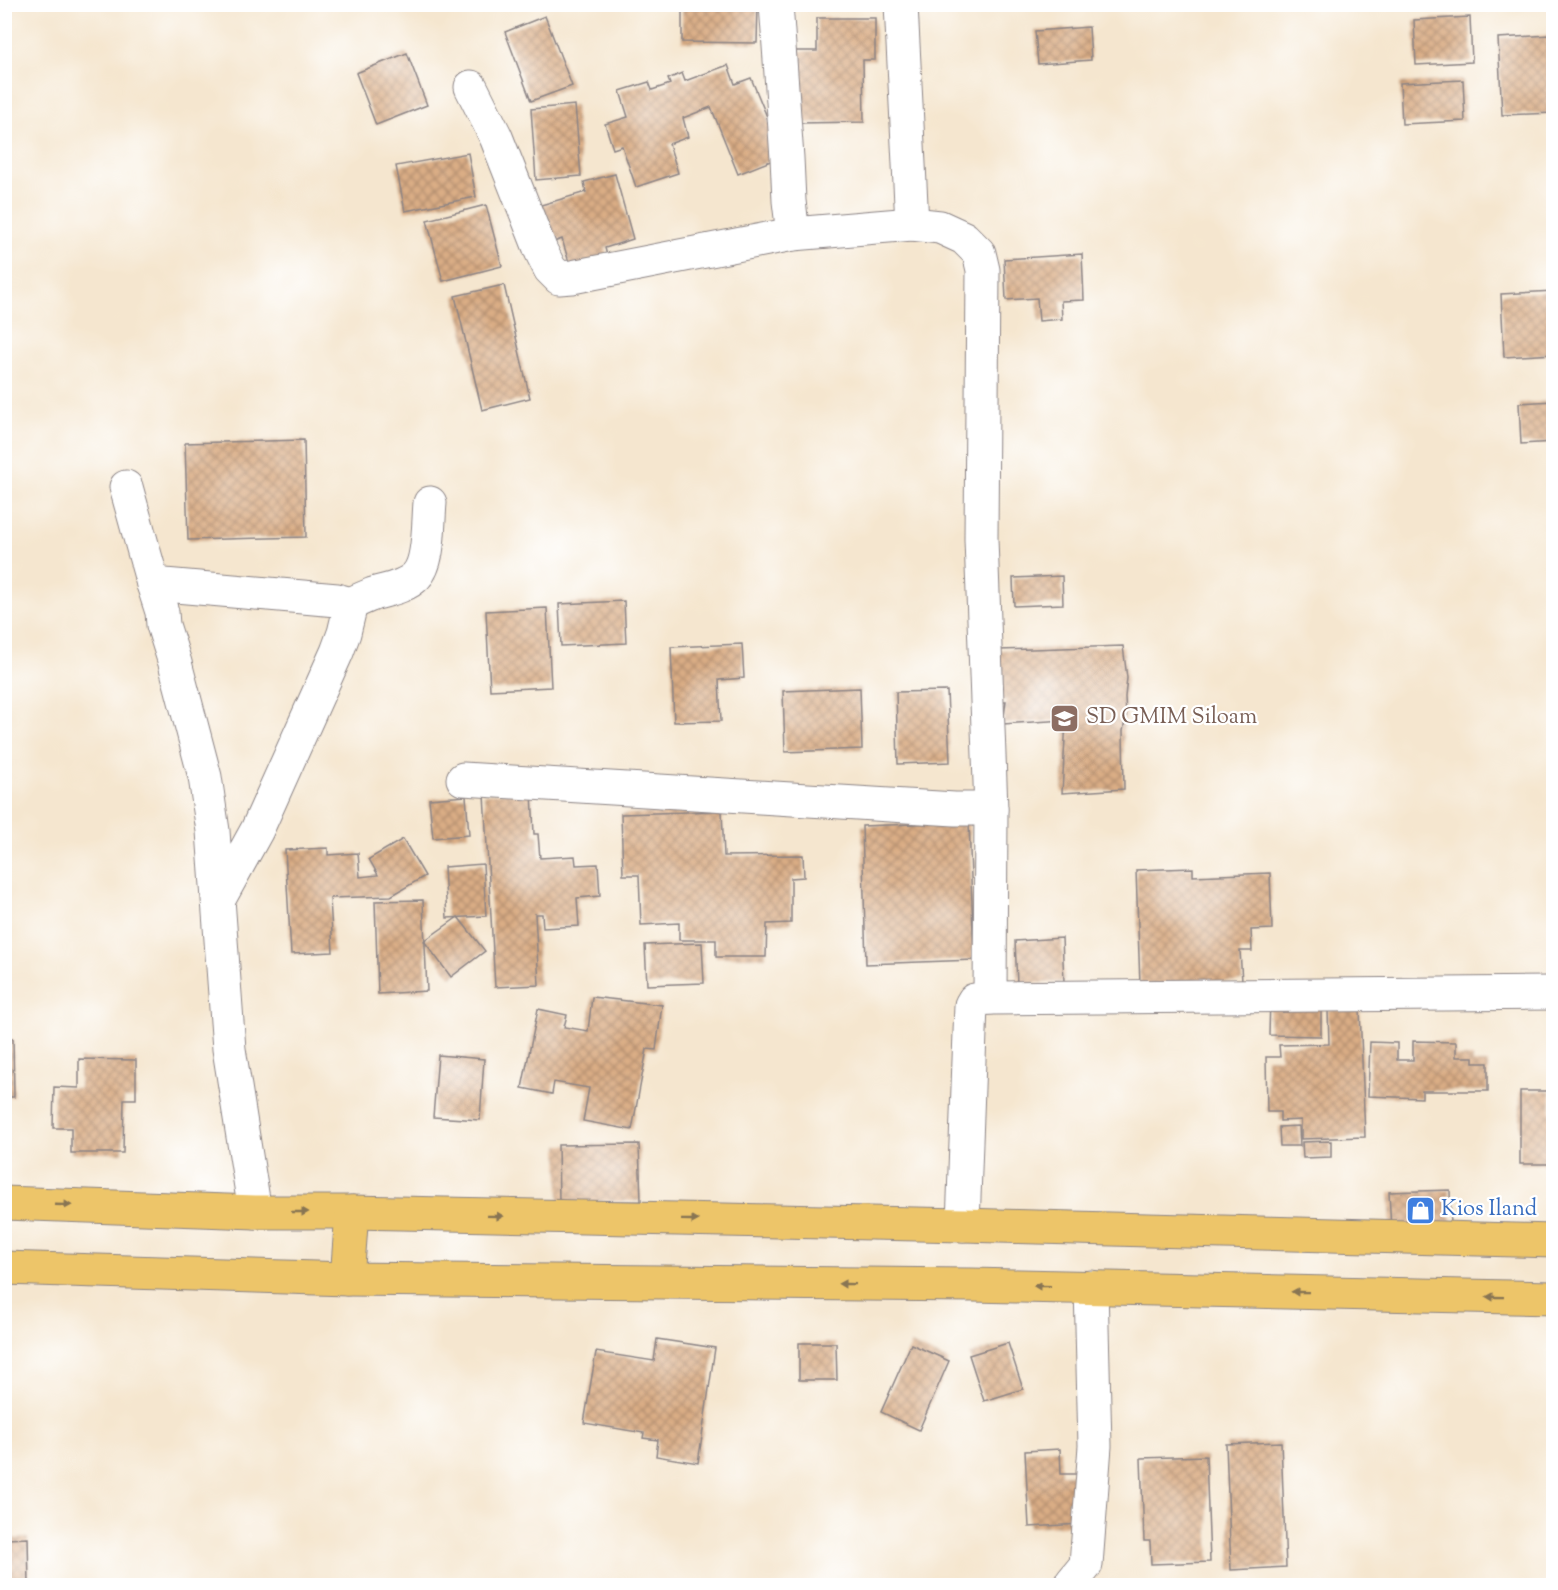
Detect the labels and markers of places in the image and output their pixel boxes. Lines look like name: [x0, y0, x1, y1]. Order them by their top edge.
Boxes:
school or university icon: SD GMIM Siloam: [1049, 702, 1081, 734]
place label: SD GMIM Siloam: [1086, 702, 1257, 734]
shop icon: Kios Iland: [1404, 1194, 1436, 1226]
place label: Kios Iland: [1441, 1194, 1537, 1226]

